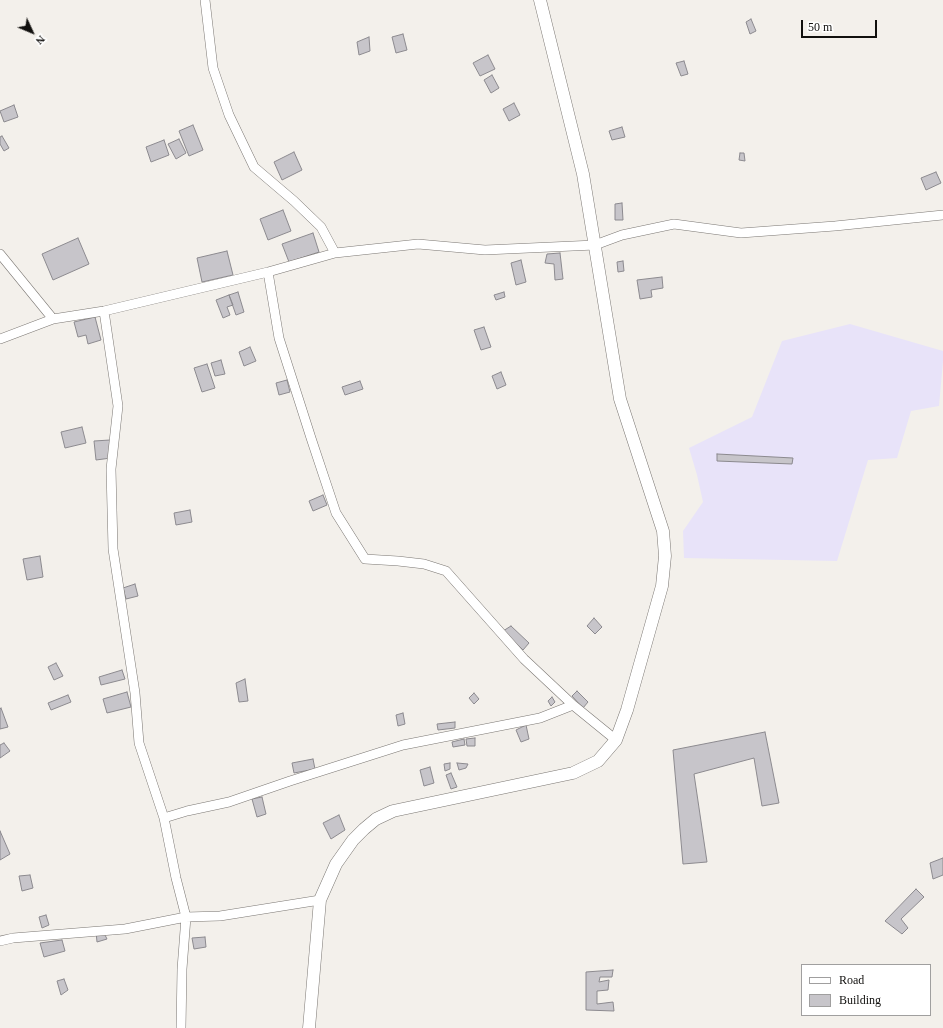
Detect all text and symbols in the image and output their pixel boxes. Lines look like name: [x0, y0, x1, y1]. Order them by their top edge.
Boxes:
north arrow: [12, 12, 52, 52]
scale bar: [803, 12, 879, 38]
text: 50 m: [808, 20, 832, 34]
text: N: [34, 33, 48, 47]
legend: [801, 964, 931, 1016]
text: Road: [839, 973, 864, 987]
text: Building: [839, 993, 881, 1007]

